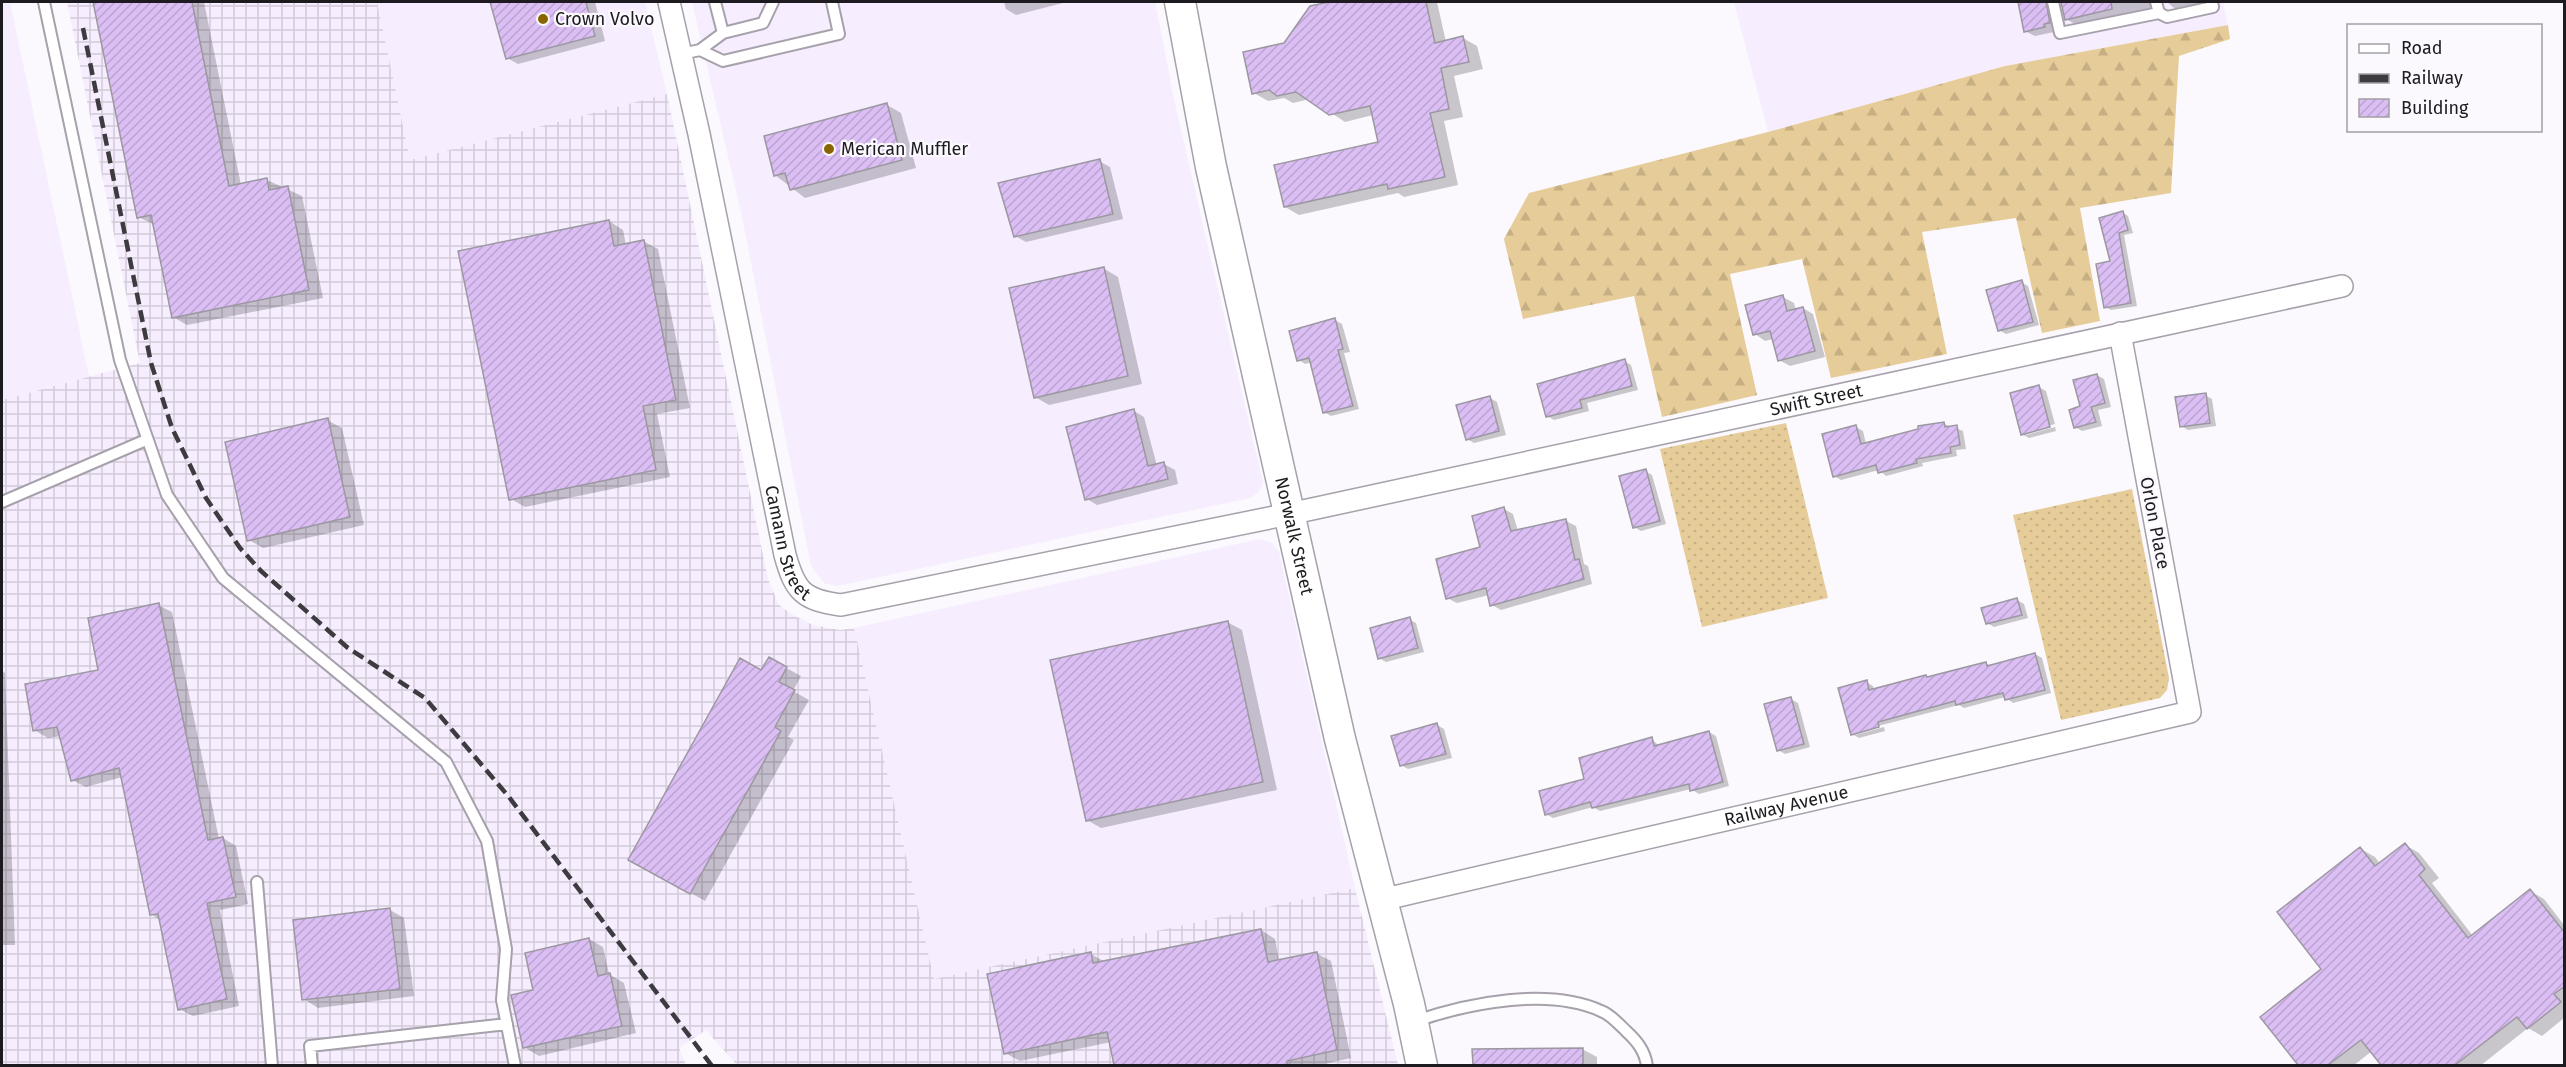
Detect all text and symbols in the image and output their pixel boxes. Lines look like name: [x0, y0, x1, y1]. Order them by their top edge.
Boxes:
place label: Crown Volvo: [555, 8, 654, 30]
marker: Crown Volvo: [536, 12, 550, 26]
legend: [2347, 24, 2542, 132]
text: Road: [2401, 37, 2443, 59]
text: Railway: [2401, 67, 2463, 89]
text: Building: [2401, 97, 2469, 119]
place label: Merican Muffler: [841, 138, 968, 160]
marker: Merican Muffler: [822, 142, 836, 156]
street label: Swift Street: [1768, 379, 1865, 421]
street label: Norwalk Street: [1270, 475, 1318, 597]
street label: Orlon Place: [2135, 475, 2175, 571]
street label: Camann Street: [760, 483, 815, 606]
street label: Railway Avenue: [1722, 781, 1850, 831]

